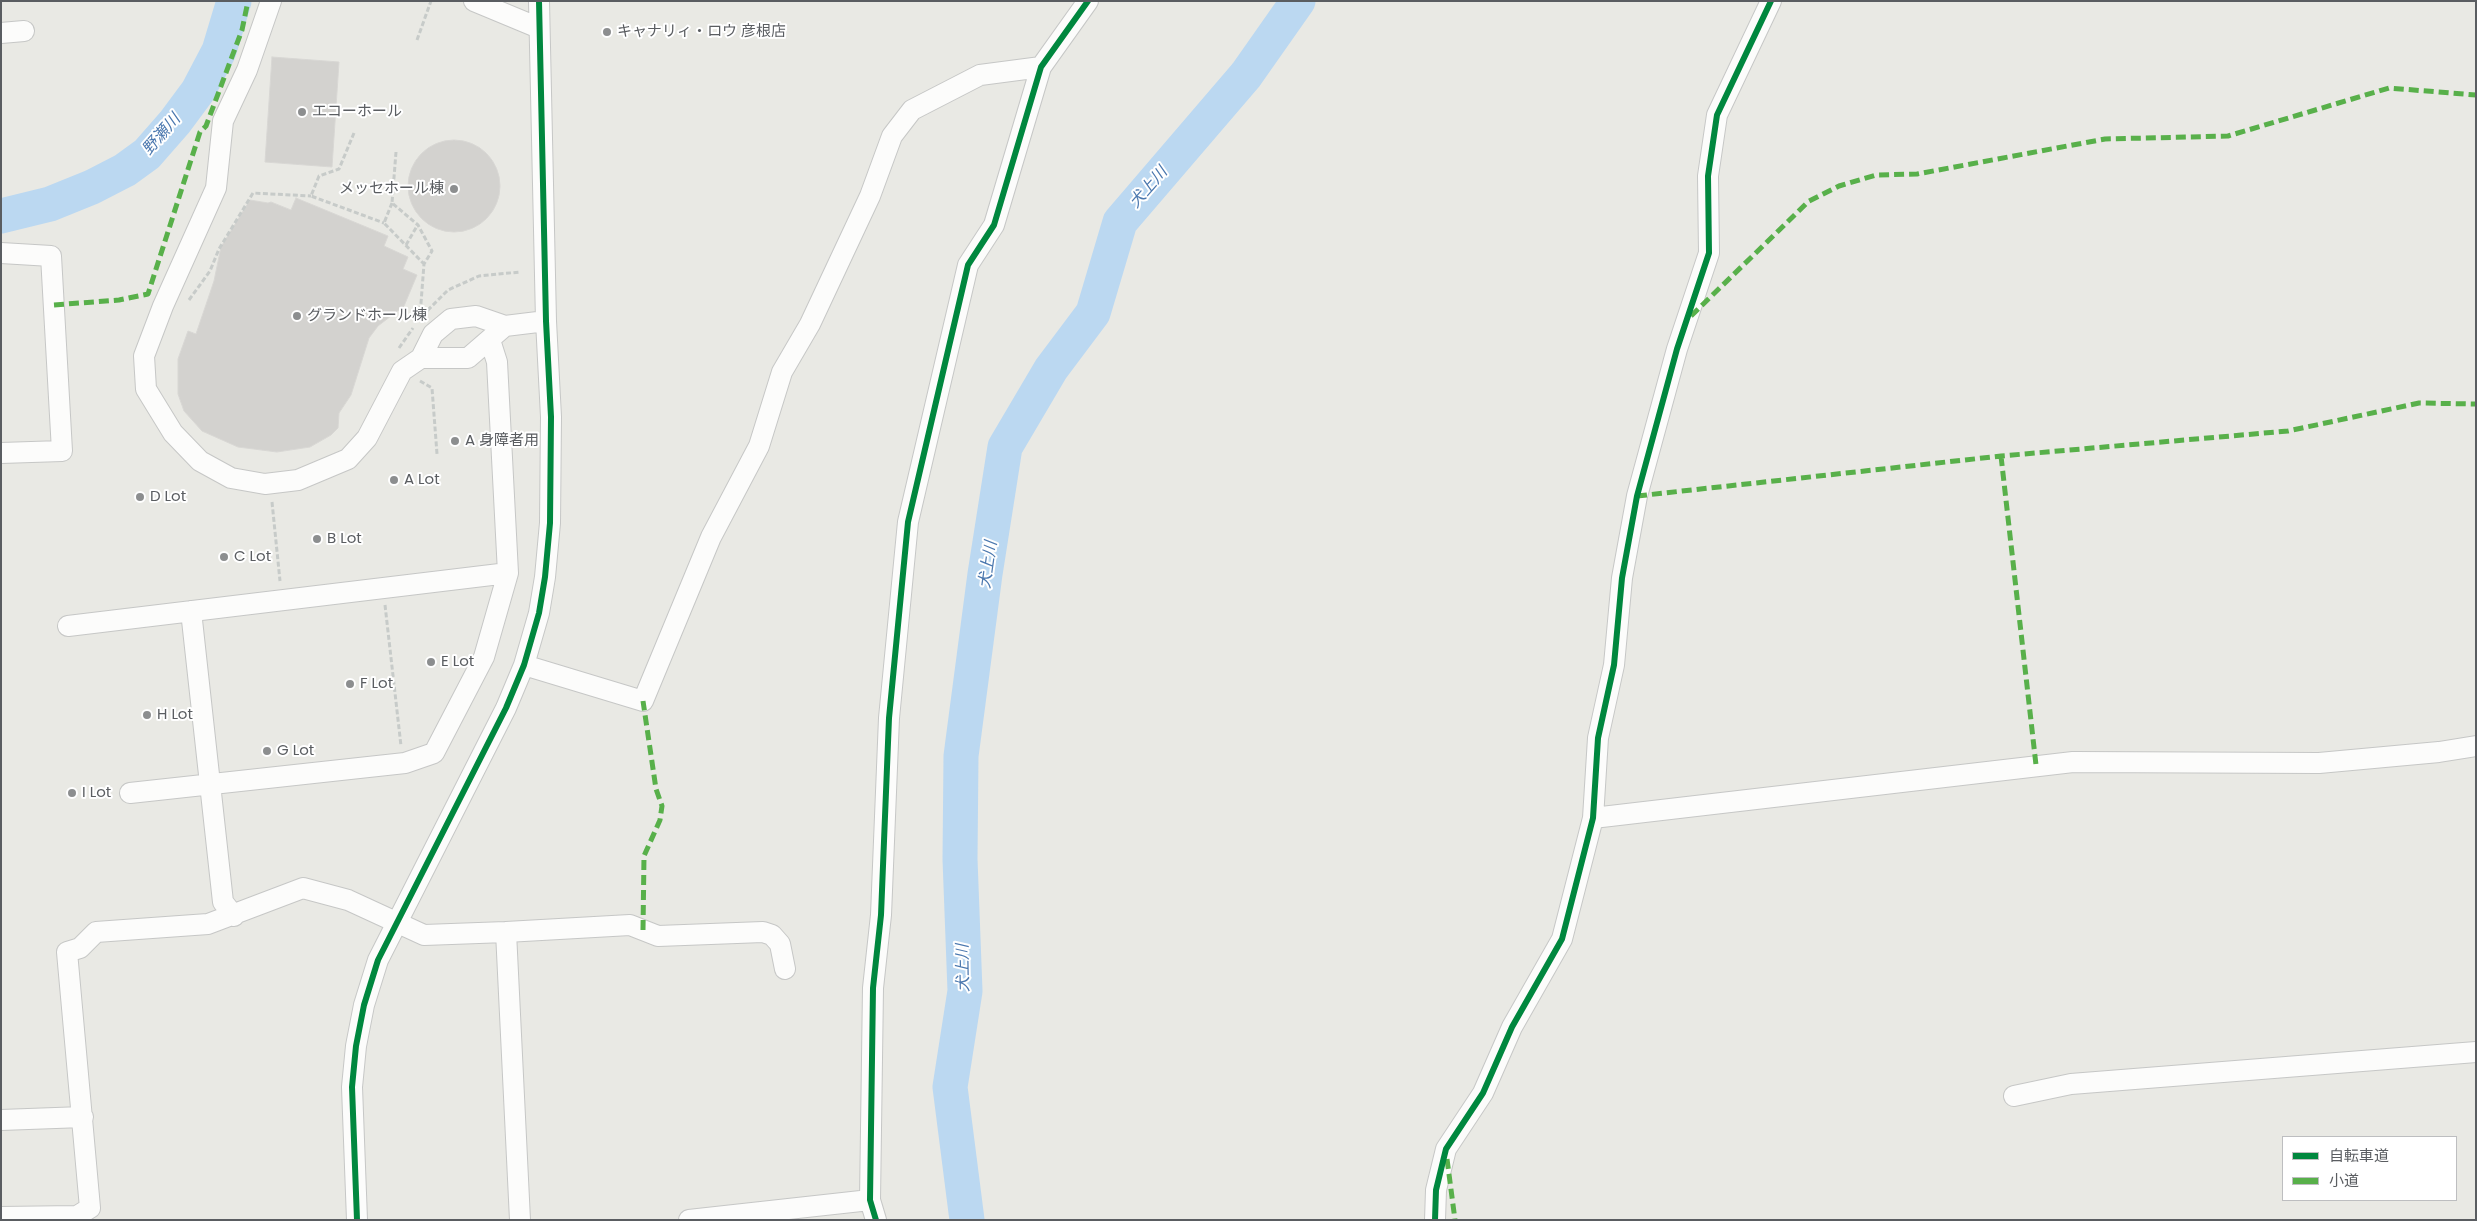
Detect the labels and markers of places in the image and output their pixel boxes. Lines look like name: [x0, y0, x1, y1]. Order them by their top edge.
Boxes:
place label: キャナリィ・ロウ 彦根店: [617, 23, 786, 41]
marker: キャナリィ・ロウ 彦根店: [601, 26, 613, 38]
place label: エコーホール: [312, 103, 402, 121]
marker: エコーホール: [296, 106, 308, 118]
place label: メッセホール棟: [339, 180, 444, 198]
marker: メッセホール棟: [448, 183, 460, 195]
place label: グランドホール棟: [307, 307, 427, 325]
marker: グランドホール棟: [291, 310, 303, 322]
place label: A 身障者用: [465, 432, 539, 450]
marker: A 身障者用: [449, 435, 461, 447]
place label: A Lot: [404, 471, 440, 489]
marker: A Lot: [388, 474, 400, 486]
place label: D Lot: [150, 488, 186, 506]
marker: D Lot: [134, 491, 146, 503]
place label: B Lot: [327, 530, 362, 548]
marker: B Lot: [311, 533, 323, 545]
place label: C Lot: [234, 548, 271, 566]
marker: C Lot: [218, 551, 230, 563]
place label: E Lot: [441, 653, 474, 671]
marker: E Lot: [425, 656, 437, 668]
place label: F Lot: [360, 675, 393, 693]
marker: F Lot: [344, 678, 356, 690]
place label: H Lot: [157, 706, 193, 724]
marker: H Lot: [141, 709, 153, 721]
place label: G Lot: [277, 742, 314, 760]
marker: G Lot: [261, 745, 273, 757]
place label: I Lot: [82, 784, 111, 802]
marker: I Lot: [66, 787, 78, 799]

